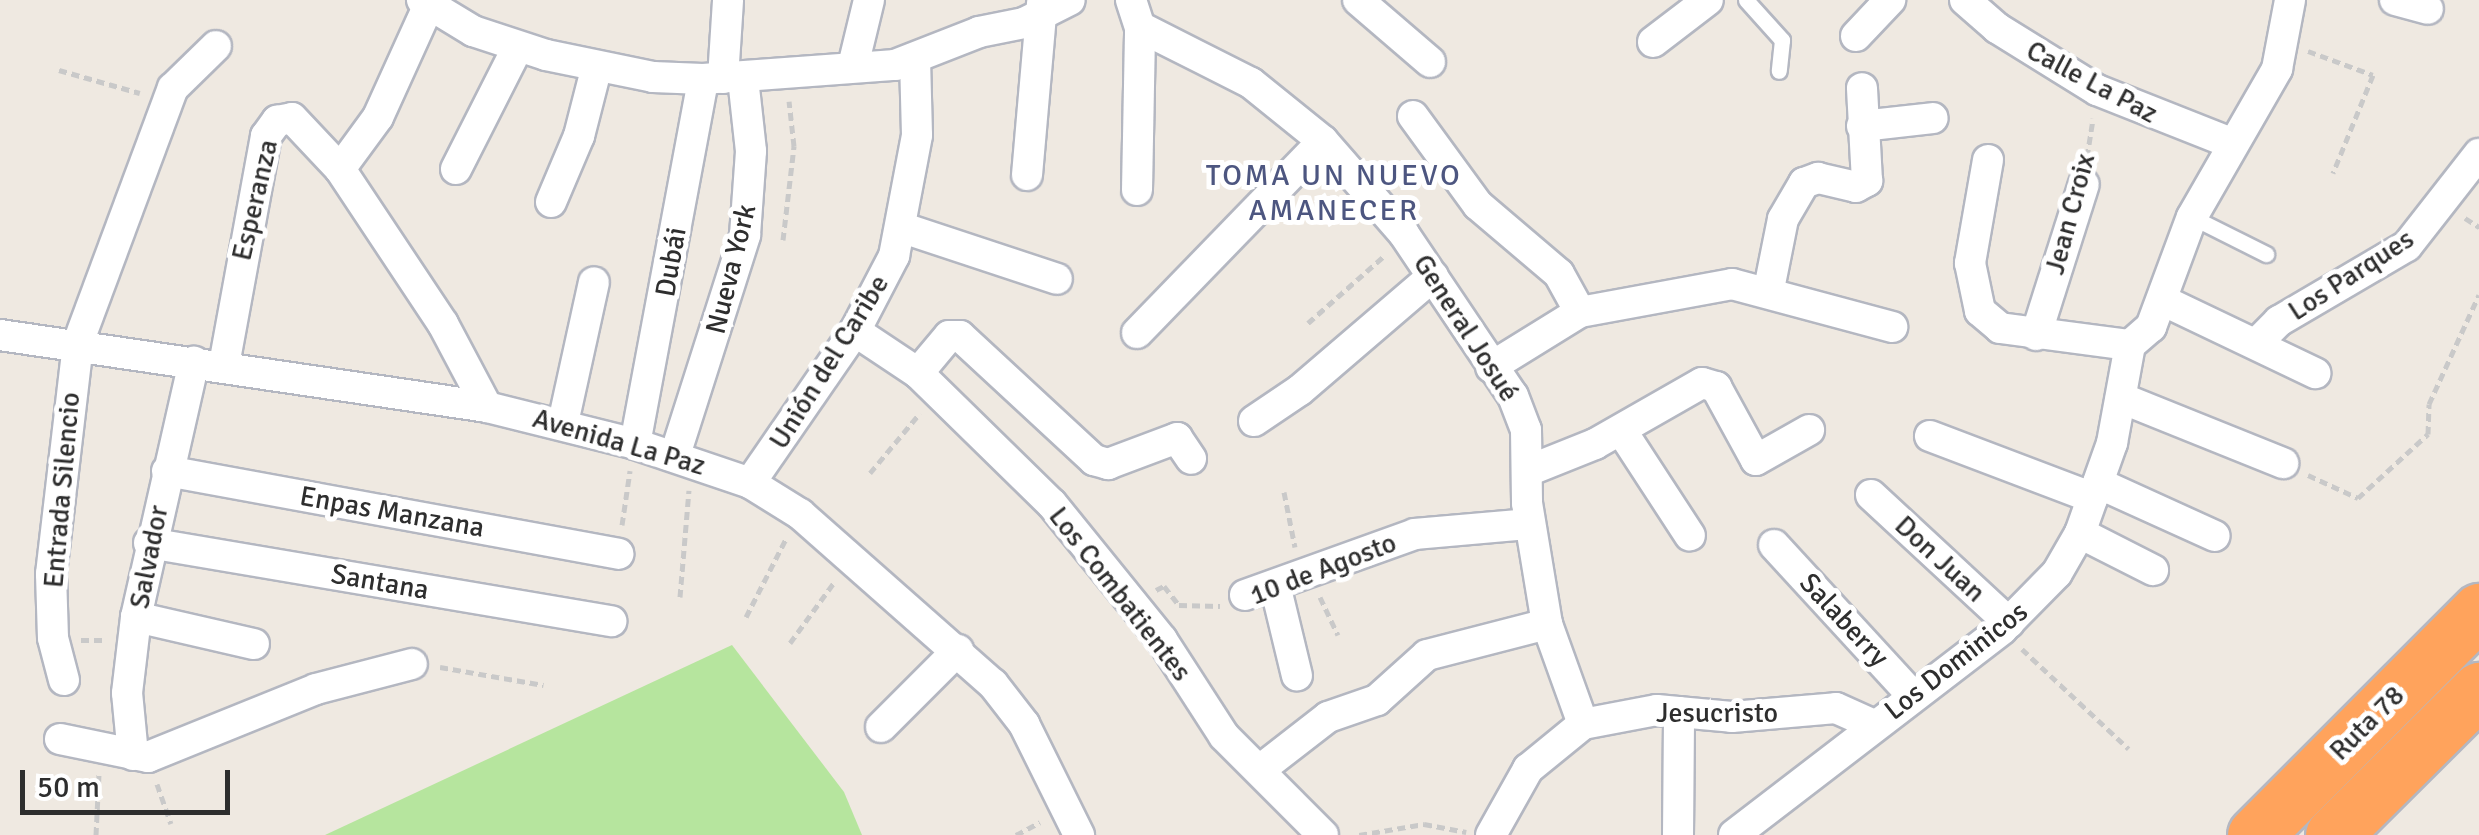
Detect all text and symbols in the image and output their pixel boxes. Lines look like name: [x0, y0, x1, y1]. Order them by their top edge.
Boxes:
street label: Calle La Paz: [2021, 33, 2163, 131]
street label: Esperanza: [225, 136, 285, 264]
street label: Jean Croix: [2038, 150, 2102, 278]
district label: TOMA UN NUEVO AMANECER: [1206, 158, 1462, 228]
street label: Nueva York: [699, 201, 763, 337]
street label: Los Parques: [2282, 222, 2420, 328]
street label: Dubái: [648, 225, 694, 299]
street label: General Josué: [1406, 248, 1526, 408]
street label: Unión del Caribe: [762, 269, 896, 455]
street label: Entrada Silencio: [37, 391, 87, 589]
street label: Avenida La Paz: [529, 401, 709, 483]
street label: Enpas Manzana: [297, 479, 487, 545]
street label: Los Combatientes: [1042, 500, 1198, 688]
street label: Salvador: [123, 503, 175, 611]
street label: Don Juan: [1888, 509, 1992, 609]
street label: 10 de Agosto: [1245, 526, 1401, 612]
street label: Santana: [329, 557, 431, 607]
street label: Salaberry: [1792, 566, 1896, 674]
street label: Los Dominicos: [1878, 595, 2034, 727]
street label: Ruta 78: [2323, 679, 2411, 767]
street label: Jesucristo: [1656, 696, 1778, 730]
scale bar: [25, 750, 235, 812]
text: 50 m: [37, 769, 100, 806]

